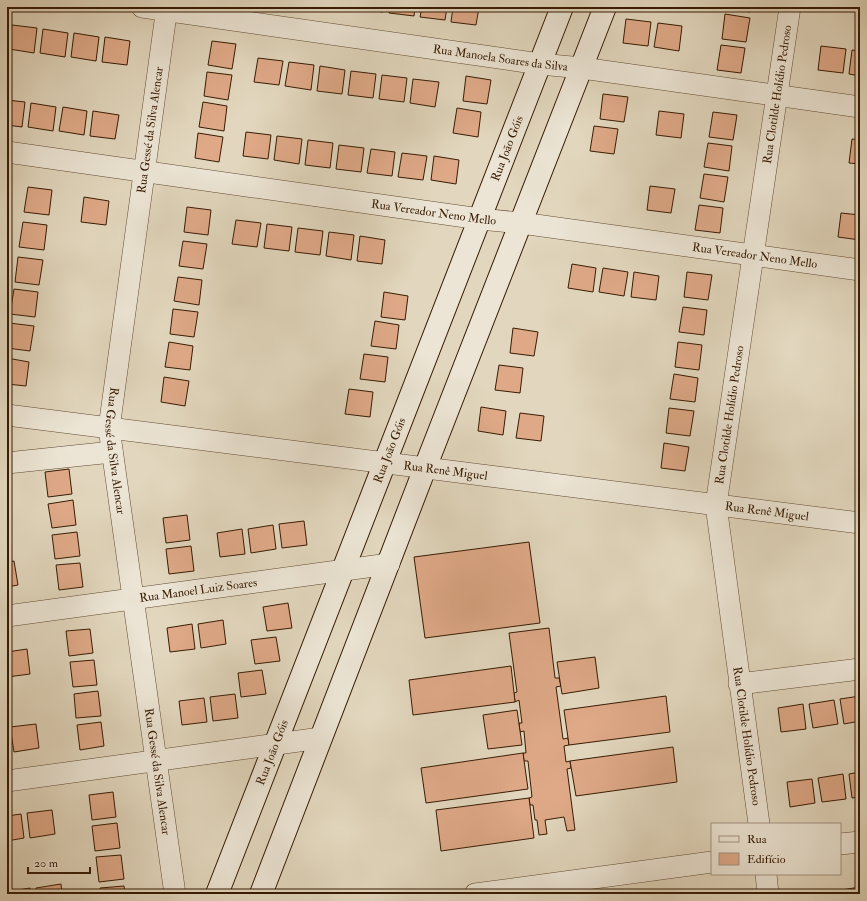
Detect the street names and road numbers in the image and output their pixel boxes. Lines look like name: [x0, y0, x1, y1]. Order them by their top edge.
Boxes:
street label: Rua Clotilde Holídio Pedroso: [760, 24, 795, 165]
street label: Rua Manoela Soares da Silva: [432, 42, 570, 75]
street label: Rua Gessé da Silva Alencar: [134, 65, 167, 194]
street label: Rua João Góis: [488, 114, 527, 183]
street label: Rua Vereador Neno Mello: [370, 197, 497, 229]
street label: Rua Vereador Neno Mello: [691, 240, 818, 272]
street label: Rua Clotilde Holídio Pedroso: [712, 344, 748, 485]
street label: Rua Gessé da Silva Alencar: [101, 386, 128, 516]
street label: Rua João Góis: [371, 416, 410, 485]
street label: Rua Renê Miguel: [403, 458, 488, 484]
street label: Rua Renê Miguel: [724, 499, 810, 524]
street label: Rua Manoel Luiz Soares: [139, 575, 258, 606]
street label: Rua Clotilde Holídio Pedroso: [729, 666, 764, 807]
street label: Rua Gessé da Silva Alencar: [141, 707, 174, 837]
street label: Rua João Góis: [253, 718, 292, 787]

